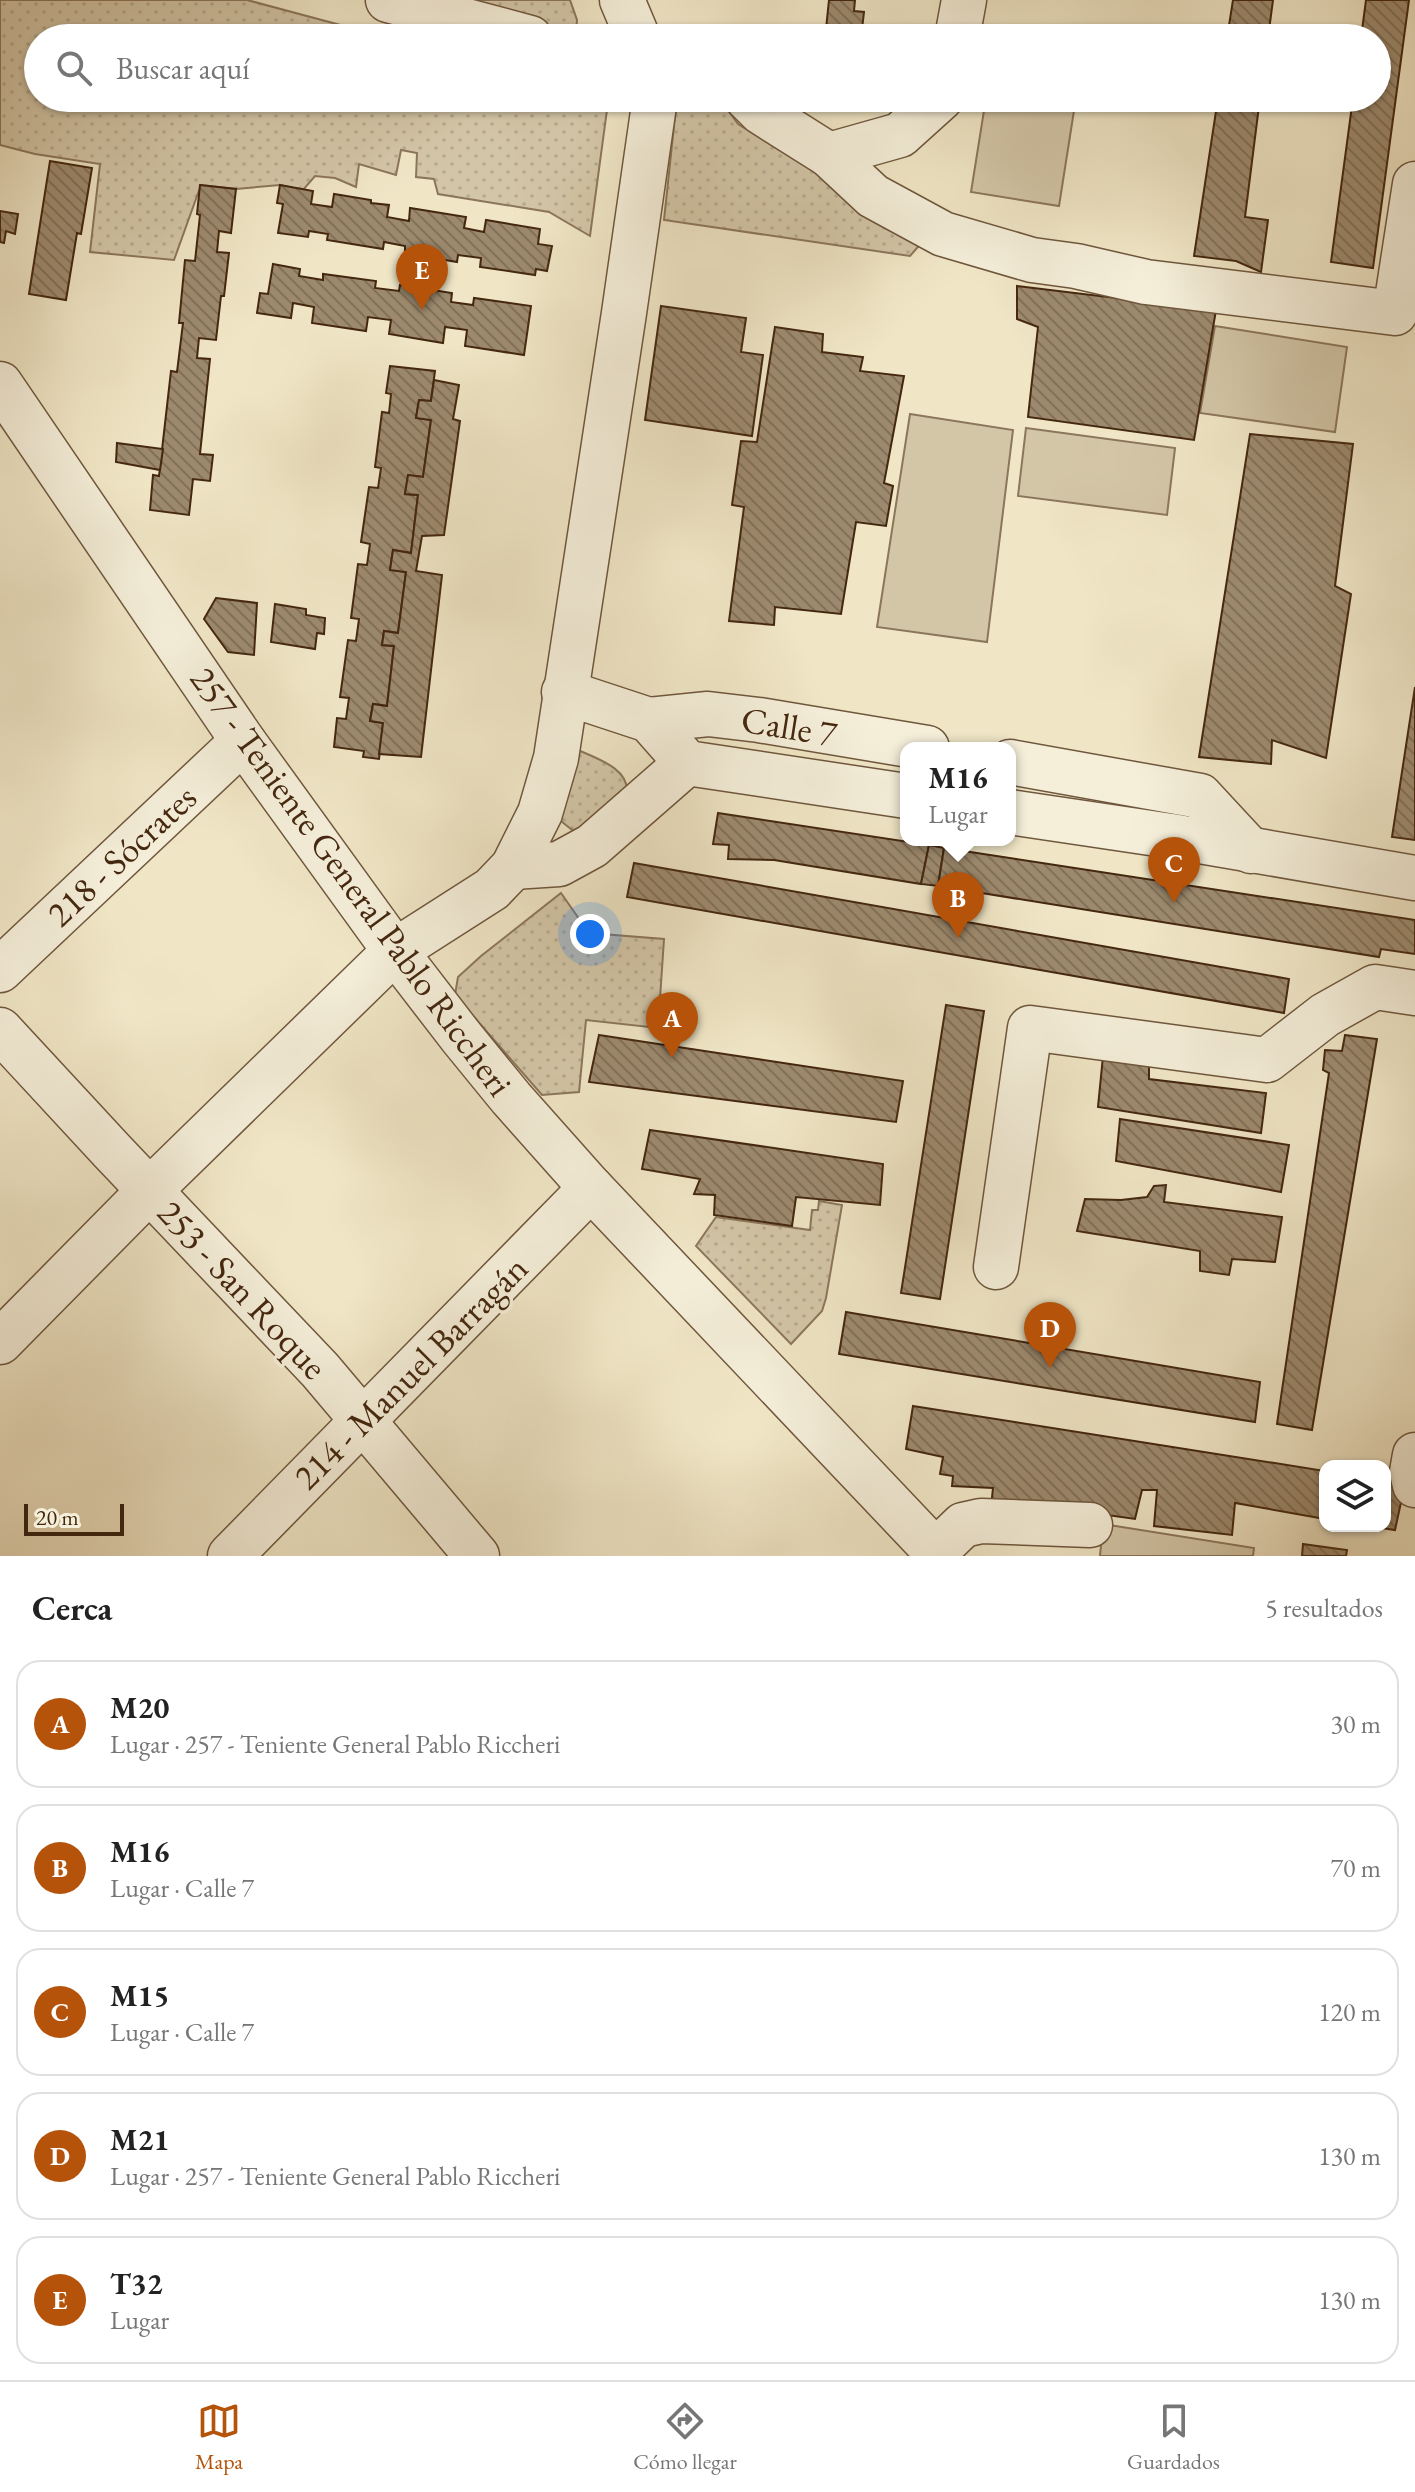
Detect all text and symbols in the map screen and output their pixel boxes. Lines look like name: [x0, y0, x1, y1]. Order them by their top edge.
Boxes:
search box: [24, 24, 1391, 112]
icon: search: [52, 46, 96, 90]
text: Buscar aquí: [116, 49, 250, 88]
pin: E: [396, 244, 448, 310]
street label: 257 - Teniente General Pablo Riccheri: [180, 657, 524, 1106]
street label: Calle 7: [738, 696, 841, 757]
popup: [900, 742, 1016, 846]
text: M16: [928, 758, 988, 797]
street label: 218 - Sócrates: [37, 774, 206, 937]
text: Lugar: [928, 797, 988, 831]
pin: C: [1148, 837, 1200, 903]
pin: B: [932, 872, 984, 938]
your location: [570, 914, 610, 954]
pin: A: [646, 992, 698, 1058]
street label: 253 - San Roque: [147, 1190, 338, 1389]
street label: 214 - Manuel Barragán: [283, 1245, 538, 1500]
pin: D: [1024, 1302, 1076, 1368]
map controls: [1319, 1460, 1391, 1532]
button: layers: [1319, 1460, 1391, 1532]
scale bar: [24, 1500, 124, 1536]
text: 20 m: [36, 1503, 79, 1532]
text: Cerca: [32, 1586, 112, 1630]
text: 5 resultados: [1265, 1591, 1383, 1625]
text: M20: [110, 1688, 169, 1727]
text: A: [51, 1707, 69, 1741]
text: 30 m: [1331, 1707, 1381, 1741]
text: Lugar · 257 - Teniente General Pablo Riccheri: [110, 1727, 560, 1761]
text: M16: [110, 1832, 169, 1871]
text: B: [52, 1851, 68, 1885]
text: 70 m: [1331, 1851, 1381, 1885]
text: Lugar · Calle 7: [110, 1871, 254, 1905]
text: M15: [110, 1976, 169, 2015]
text: C: [51, 1995, 69, 2029]
text: 120 m: [1318, 1995, 1381, 2029]
text: Lugar · Calle 7: [110, 2015, 254, 2049]
text: M21: [110, 2120, 169, 2159]
text: D: [50, 2139, 70, 2173]
text: 130 m: [1318, 2139, 1381, 2173]
text: Lugar · 257 - Teniente General Pablo Riccheri: [110, 2159, 560, 2193]
text: T32: [110, 2264, 163, 2303]
text: E: [53, 2283, 67, 2317]
text: 130 m: [1318, 2283, 1381, 2317]
text: Lugar: [110, 2303, 169, 2337]
tab: Mapa: [195, 2399, 243, 2476]
tab: Cómo llegar: [633, 2399, 737, 2476]
tab: Guardados: [1127, 2399, 1220, 2476]

